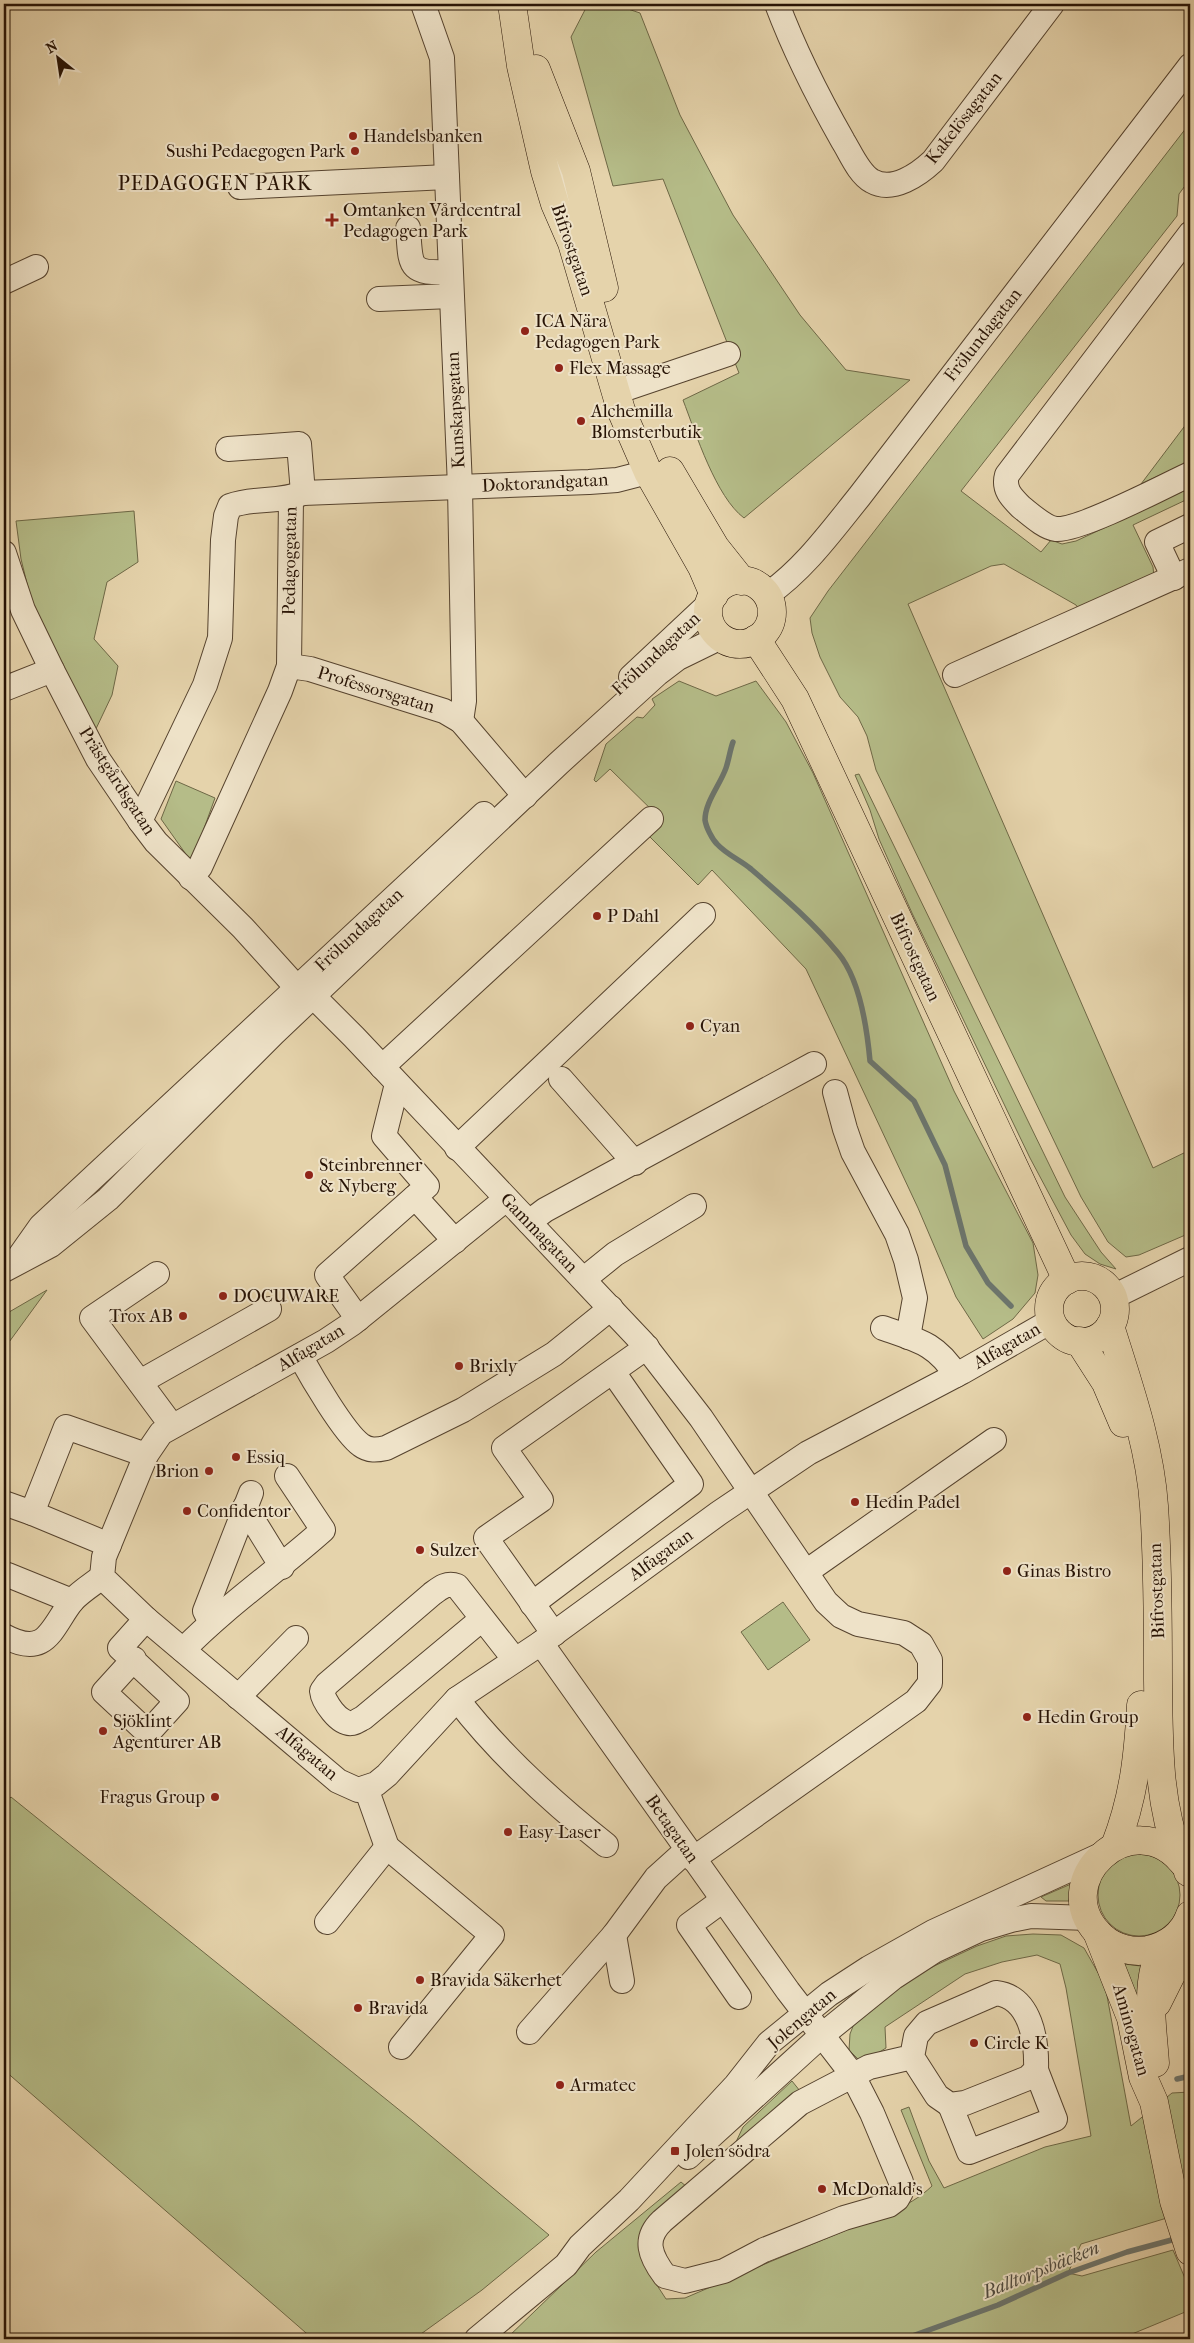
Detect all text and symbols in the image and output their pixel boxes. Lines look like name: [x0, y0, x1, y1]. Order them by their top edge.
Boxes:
north arrow: [32, 32, 82, 82]
text: N: [43, 37, 61, 57]
street label: Kakelösagatan: [921, 67, 1007, 168]
place label: Handelsbanken: [363, 126, 483, 147]
marker: Handelsbanken: [347, 130, 359, 142]
place label: Sushi Pedaegogen Park: [166, 141, 346, 162]
marker: Sushi Pedaegogen Park: [349, 145, 361, 157]
district label: PEDAGOGEN PARK: [118, 172, 313, 195]
place label: Omtanken Vårdcentral Pedagogen Park: [343, 200, 521, 242]
street label: Bifrostgatan: [546, 201, 598, 299]
marker: Omtanken Vårdcentral Pedagogen Park: [325, 213, 339, 227]
street label: Frölundagatan: [940, 284, 1026, 386]
place label: ICA Nära Pedagogen Park: [535, 311, 661, 353]
marker: ICA Nära Pedagogen Park: [519, 325, 531, 337]
street label: Kunskapsgatan: [442, 350, 470, 469]
place label: Flex Massage: [569, 358, 671, 379]
marker: Flex Massage: [553, 362, 565, 374]
place label: Alchemilla Blomsterbutik: [590, 401, 702, 443]
marker: Alchemilla Blomsterbutik: [575, 415, 587, 427]
street label: Doktorandgatan: [481, 469, 609, 497]
street label: Pedagoggatan: [279, 506, 301, 616]
street label: Frölundagatan: [608, 607, 705, 700]
street label: Professorsgatan: [315, 662, 438, 718]
street label: Prästgårdsgatan: [74, 723, 160, 840]
street label: Frölundagatan: [311, 883, 408, 976]
place label: P Dahl: [607, 906, 659, 927]
street label: Bifrostgatan: [885, 909, 945, 1005]
marker: P Dahl: [591, 910, 603, 922]
place label: Cyan: [700, 1016, 741, 1037]
marker: Cyan: [684, 1020, 696, 1032]
place label: Steinbrenner & Nyberg: [319, 1155, 423, 1197]
marker: Steinbrenner & Nyberg: [303, 1169, 315, 1181]
street label: Gammagatan: [496, 1189, 583, 1278]
place label: DOCUWARE: [233, 1286, 339, 1307]
marker: DOCUWARE: [217, 1290, 229, 1302]
place label: Trox AB: [109, 1306, 173, 1327]
marker: Trox AB: [177, 1310, 189, 1322]
street label: Alfagatan: [969, 1318, 1045, 1374]
street label: Alfagatan: [273, 1320, 349, 1377]
place label: Brixly: [469, 1356, 519, 1377]
marker: Brixly: [453, 1360, 465, 1372]
place label: Essiq: [246, 1447, 285, 1468]
marker: Essiq: [230, 1451, 242, 1463]
place label: Brion: [155, 1461, 200, 1482]
marker: Brion: [203, 1465, 215, 1477]
place label: Hedin Padel: [865, 1492, 960, 1513]
marker: Hedin Padel: [849, 1496, 861, 1508]
place label: Confidentor: [197, 1501, 291, 1522]
marker: Confidentor: [181, 1505, 193, 1517]
street label: Alfagatan: [624, 1524, 698, 1586]
place label: Sulzer: [430, 1540, 479, 1561]
street label: Bifrostgatan: [1145, 1542, 1169, 1639]
marker: Sulzer: [414, 1544, 426, 1556]
place label: Ginas Bistro: [1017, 1561, 1111, 1582]
marker: Ginas Bistro: [1001, 1565, 1013, 1577]
place label: Hedin Group: [1037, 1707, 1139, 1728]
place label: Sjöklint Agenturer AB: [112, 1711, 221, 1753]
marker: Hedin Group: [1021, 1711, 1033, 1723]
street label: Alfagatan: [271, 1721, 343, 1785]
marker: Sjöklint Agenturer AB: [97, 1725, 109, 1737]
place label: Fragus Group: [100, 1787, 205, 1808]
marker: Fragus Group: [209, 1791, 221, 1803]
street label: Betagatan: [641, 1791, 703, 1868]
place label: Easy-Laser: [518, 1822, 601, 1843]
marker: Easy-Laser: [502, 1826, 514, 1838]
place label: Bravida Säkerhet: [430, 1970, 563, 1991]
marker: Bravida Säkerhet: [414, 1974, 426, 1986]
street label: Aminogatan: [1108, 1981, 1154, 2079]
street label: Jolengatan: [762, 1984, 841, 2055]
place label: Bravida: [368, 1998, 428, 2019]
marker: Bravida: [352, 2002, 364, 2014]
place label: Circle K: [984, 2033, 1048, 2054]
marker: Circle K: [968, 2037, 980, 2049]
place label: Armatec: [569, 2075, 636, 2096]
marker: Armatec: [554, 2079, 566, 2091]
place label: Jolen södra: [683, 2141, 771, 2162]
marker: Jolen södra: [669, 2145, 681, 2157]
place label: McDonald's: [832, 2179, 923, 2200]
marker: McDonald's: [816, 2183, 828, 2195]
water label: Balltorpsbäcken: [979, 2237, 1103, 2304]

